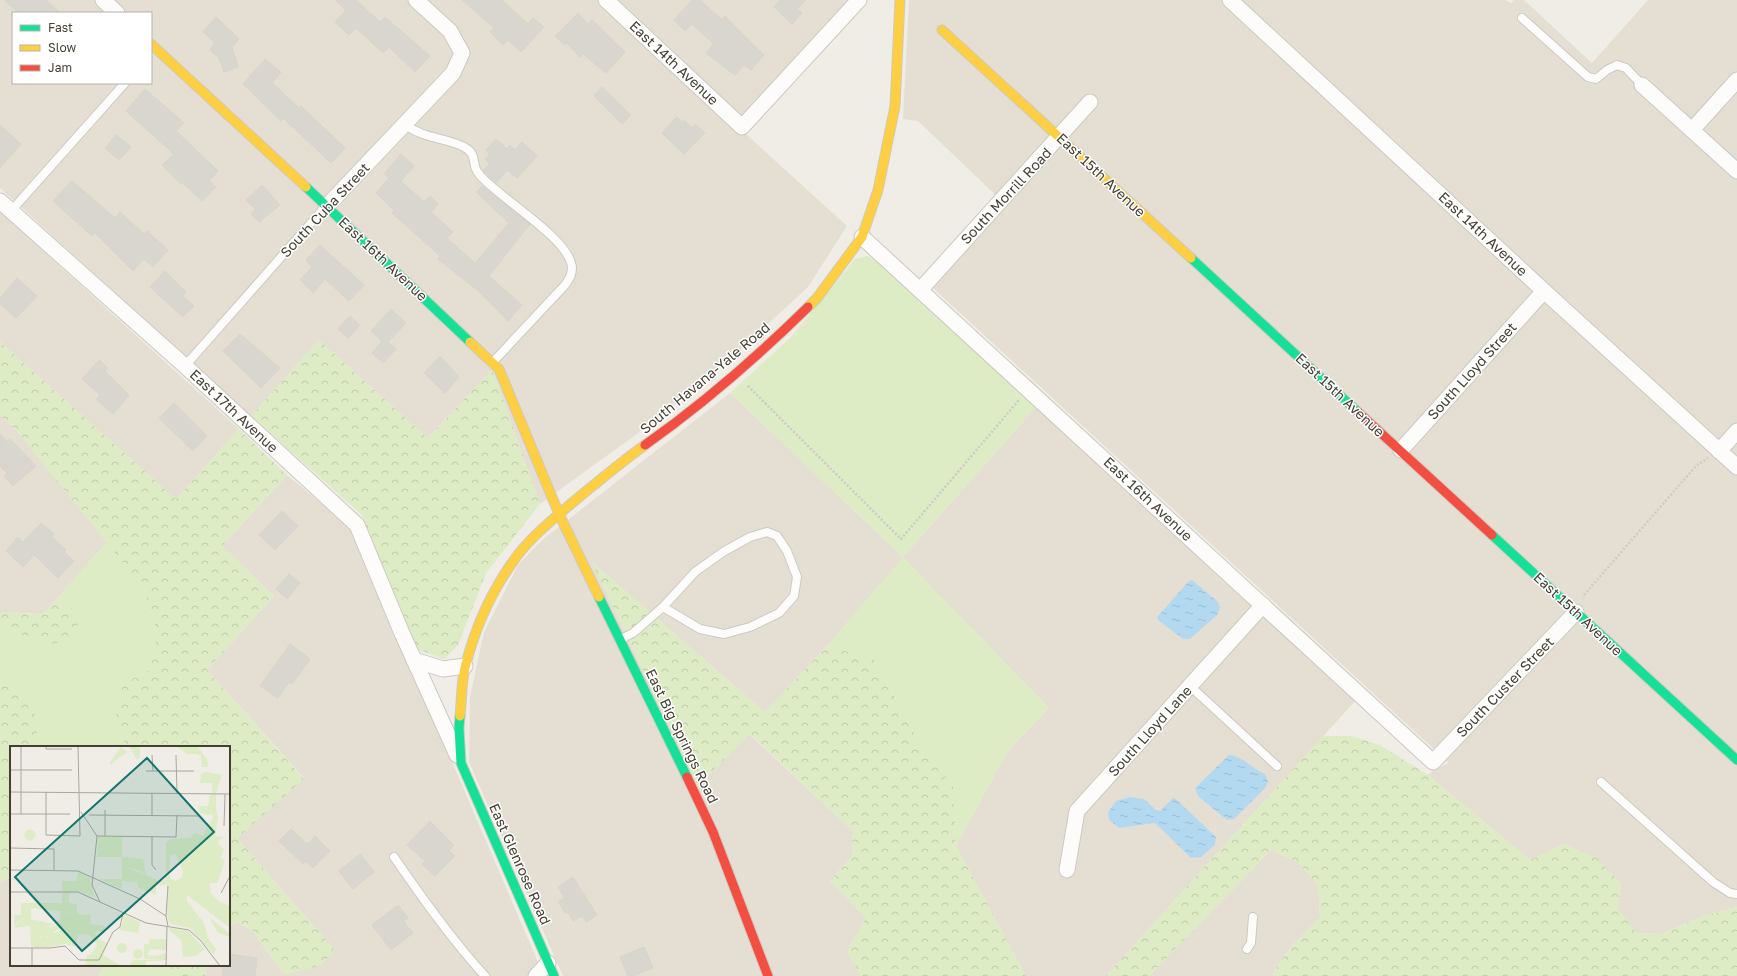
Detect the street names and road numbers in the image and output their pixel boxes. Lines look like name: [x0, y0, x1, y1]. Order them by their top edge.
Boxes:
street label: East 14th Avenue: [626, 17, 722, 108]
street label: East 15th Avenue: [1054, 129, 1149, 220]
street label: South Morrill Road: [957, 144, 1055, 247]
street label: South Cuba Street: [276, 159, 373, 260]
street label: East 14th Avenue: [1435, 188, 1531, 279]
street label: East 16th Avenue: [335, 213, 431, 304]
street label: South Havana-Yale Road: [636, 318, 773, 437]
street label: South Lloyd Street: [1424, 319, 1520, 423]
street label: East 15th Avenue: [1293, 349, 1388, 440]
street label: East 17th Avenue: [187, 365, 282, 456]
street label: East 16th Avenue: [1100, 453, 1196, 544]
street label: East 15th Avenue: [1531, 568, 1626, 659]
street label: South Custer Street: [1452, 633, 1557, 740]
street label: East Big Springs Road: [643, 666, 722, 806]
street label: South Lloyd Lane: [1104, 682, 1195, 780]
street label: East Glenrose Road: [486, 801, 555, 927]

